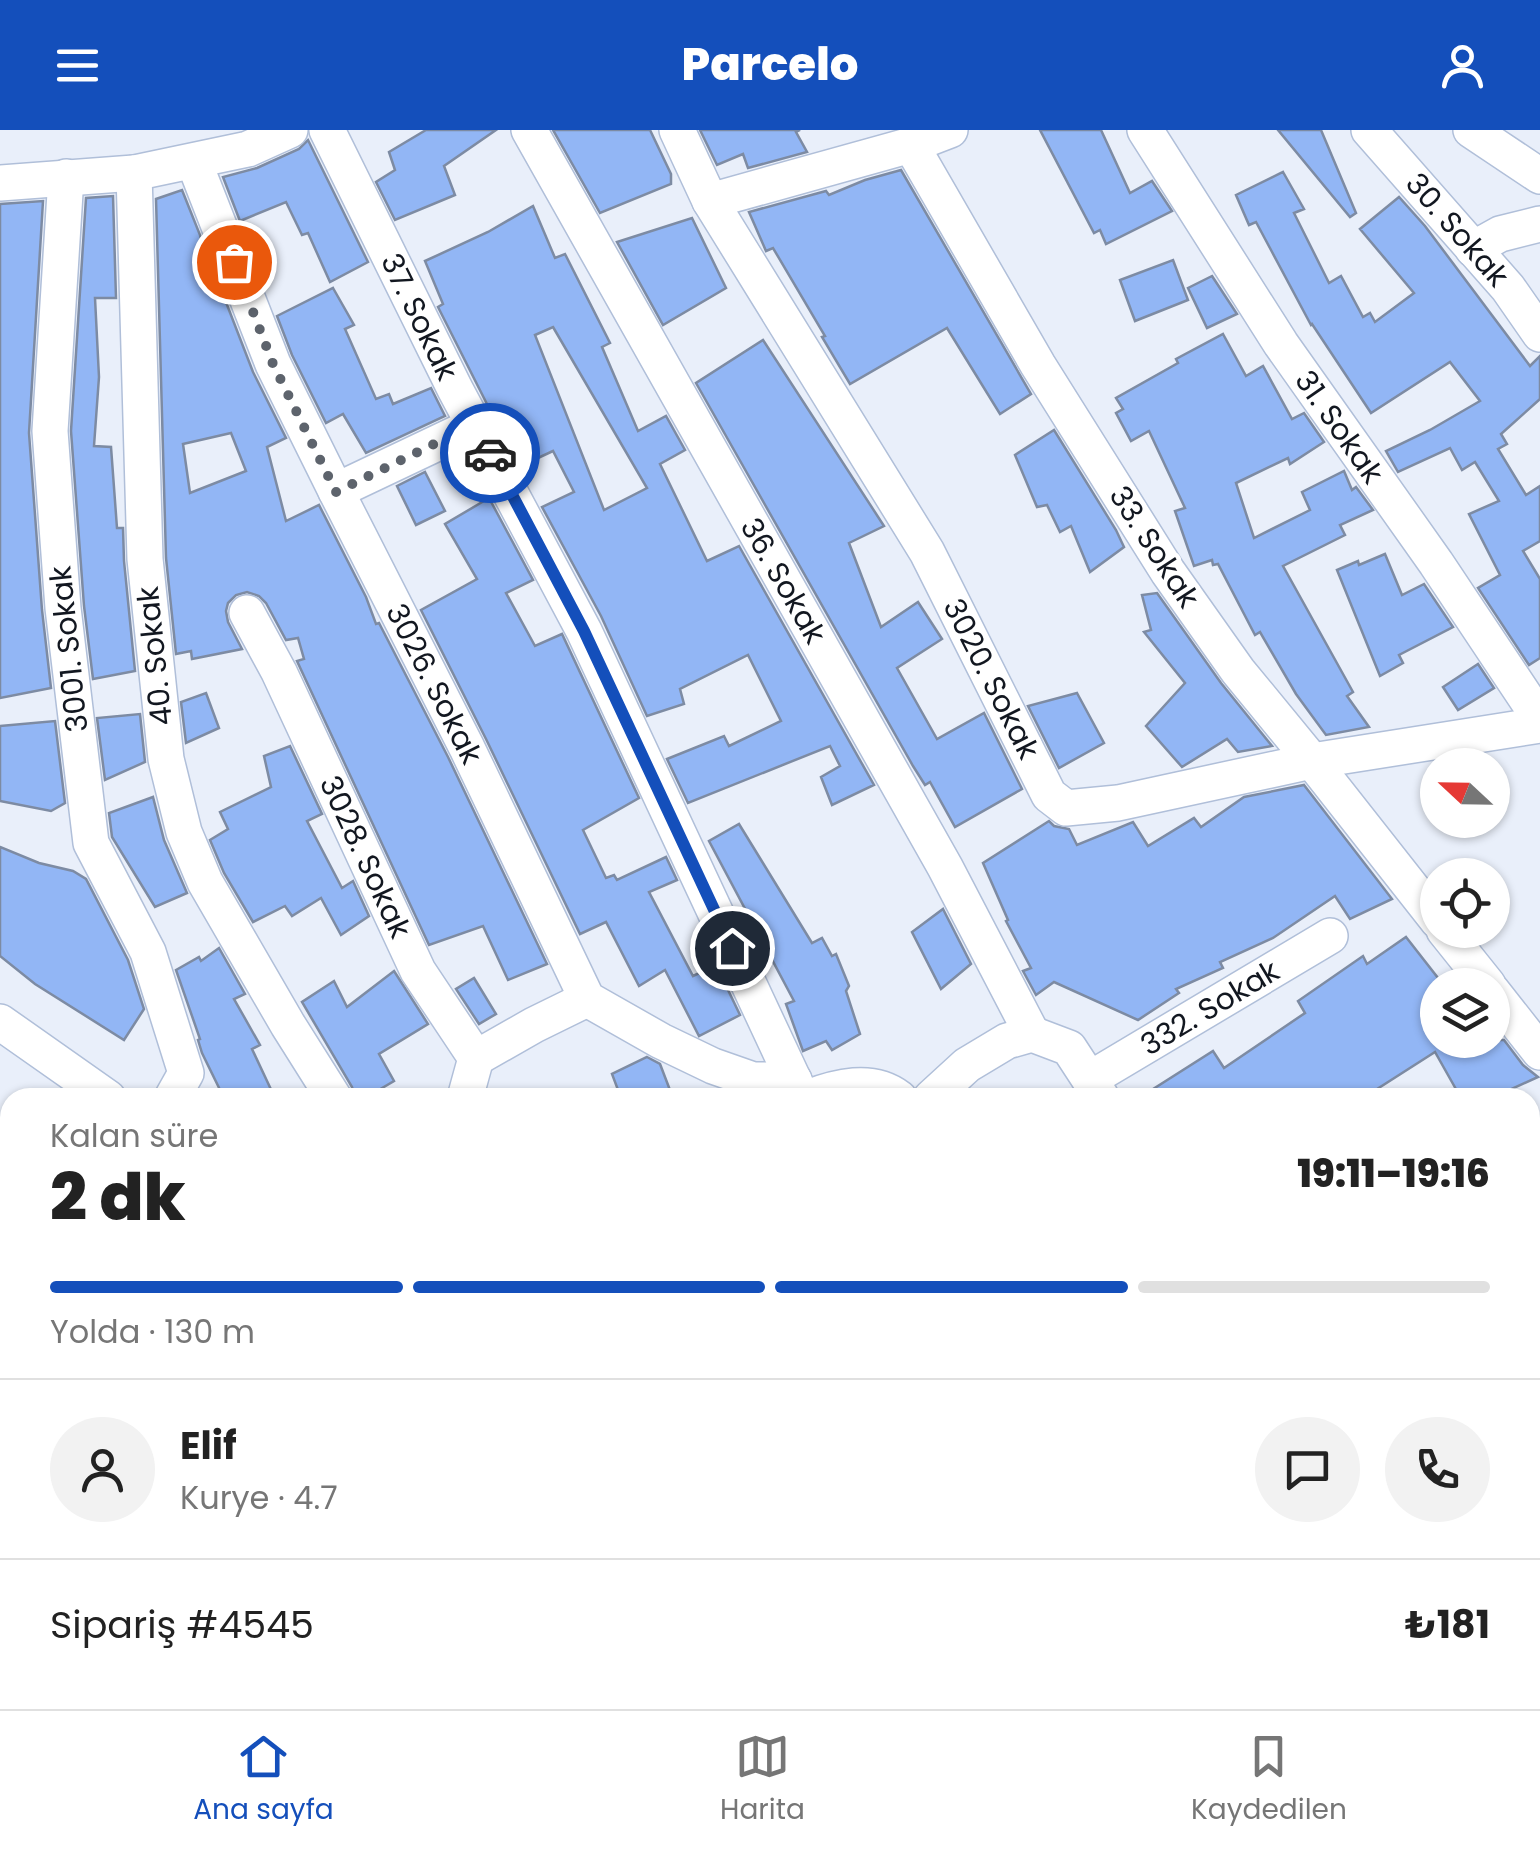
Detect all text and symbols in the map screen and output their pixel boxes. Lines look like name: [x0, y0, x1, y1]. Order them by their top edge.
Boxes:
text: Parcelo: [682, 33, 858, 96]
icon: menu: [50, 38, 105, 93]
icon: person: [1435, 38, 1490, 93]
street label: 30. Sokak: [1396, 163, 1519, 297]
pin: [192, 220, 277, 305]
icon: bag: [207, 235, 262, 290]
street label: 37. Sokak: [370, 246, 469, 388]
street label: 31. Sokak: [1285, 361, 1394, 493]
courier: [440, 403, 540, 503]
icon: car: [463, 426, 518, 481]
street label: 33. Sokak: [1099, 477, 1210, 617]
street label: 36. Sokak: [730, 510, 837, 652]
street label: 3001. Sokak: [38, 563, 99, 734]
street label: 40. Sokak: [126, 584, 183, 728]
street label: 3020. Sokak: [933, 591, 1051, 767]
street label: 3026. Sokak: [376, 596, 494, 772]
north arrow: [1420, 748, 1510, 838]
map controls: [1420, 748, 1510, 1058]
street label: 3028. Sokak: [309, 768, 422, 946]
button: locate: [1420, 858, 1510, 948]
pin: [690, 906, 775, 991]
icon: home: [705, 921, 760, 976]
street label: 332. Sokak: [1132, 949, 1288, 1066]
button: layers: [1420, 968, 1510, 1058]
text: Kalan süre: [50, 1113, 218, 1158]
text: 19:11–19:16: [1297, 1147, 1490, 1200]
text: 2 dk: [50, 1152, 186, 1243]
text: Yolda · 130 m: [50, 1309, 255, 1354]
button: person: [50, 1417, 155, 1522]
button: chat: [1255, 1417, 1360, 1522]
button: phone: [1385, 1417, 1490, 1522]
text: Elif: [180, 1419, 237, 1472]
text: Kurye · 4.7: [180, 1475, 338, 1520]
text: Sipariş #4545: [50, 1598, 314, 1651]
text: ₺181: [1405, 1598, 1490, 1651]
tab: Ana sayfa: [193, 1729, 334, 1831]
tab: Harita: [720, 1729, 805, 1831]
tab: Kaydedilen: [1191, 1729, 1347, 1831]

